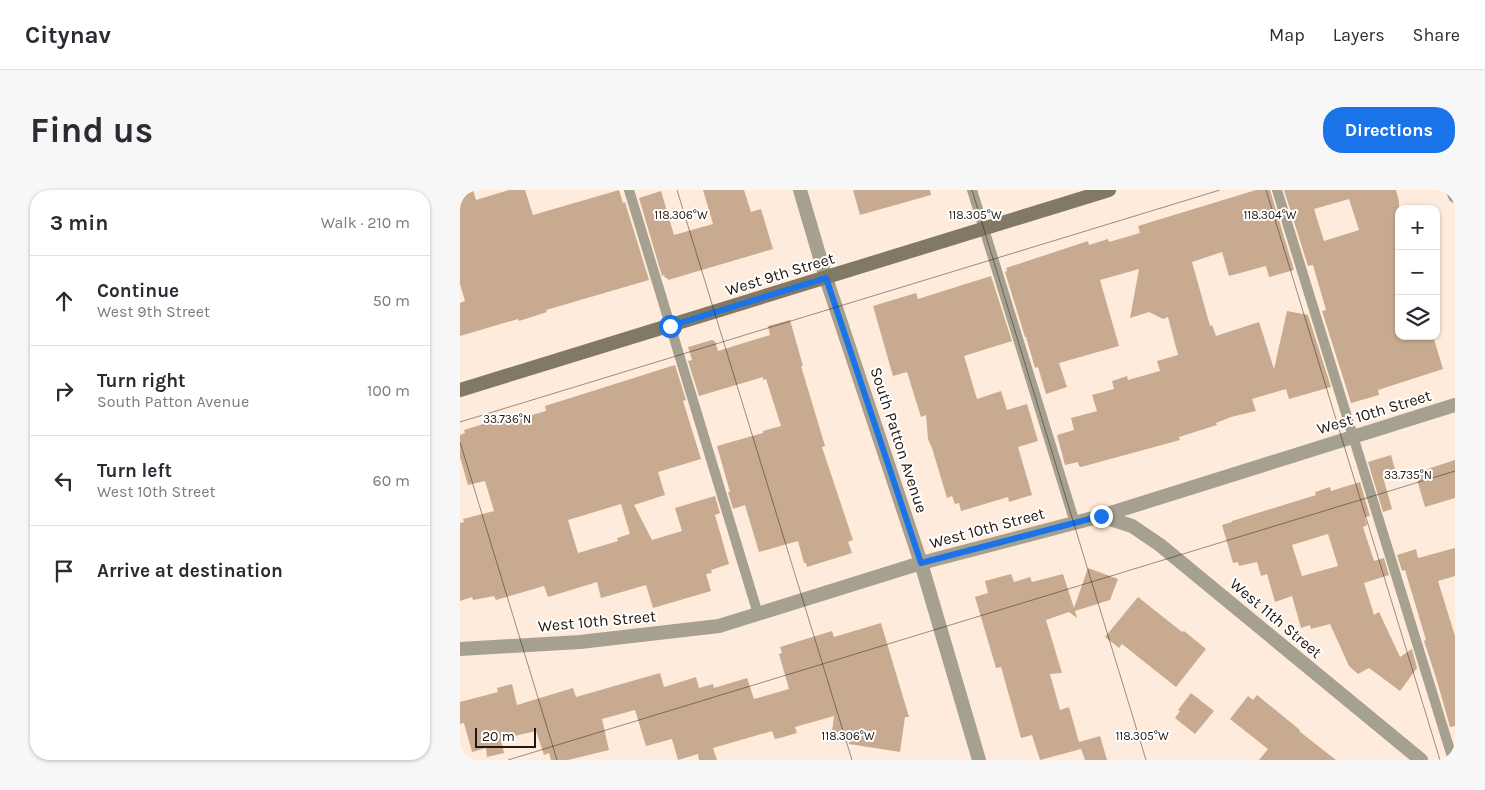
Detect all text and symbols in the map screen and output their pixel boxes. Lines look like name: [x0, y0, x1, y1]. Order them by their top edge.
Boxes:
text: Citynav: [25, 21, 111, 49]
text: Map: [1269, 24, 1305, 46]
text: Layers: [1333, 24, 1385, 46]
text: Share: [1413, 24, 1460, 46]
button: Directions: [1323, 107, 1455, 153]
text: Find us: [30, 110, 153, 151]
map controls: [1395, 205, 1440, 340]
button: +: [1395, 205, 1440, 250]
text: 118.306°W: [654, 208, 708, 222]
text: 118.305°W: [948, 208, 1002, 222]
text: 118.304°W: [1243, 208, 1297, 222]
text: 3 min: [50, 211, 108, 235]
text: Walk · 210 m: [321, 213, 410, 232]
street label: West 9th Street: [723, 248, 837, 300]
button: −: [1395, 250, 1440, 295]
text: Continue: [97, 280, 179, 302]
icon: ahead: [50, 287, 78, 315]
text: 50 m: [373, 291, 410, 310]
button: layers: [1395, 295, 1440, 340]
text: West 9th Street: [97, 302, 210, 321]
route start: [659, 315, 682, 338]
street label: South Patton Avenue: [866, 365, 932, 515]
text: Turn right: [97, 370, 186, 392]
icon: right: [50, 377, 78, 405]
text: 100 m: [367, 381, 410, 400]
street label: West 10th Street: [1315, 386, 1433, 438]
text: South Patton Avenue: [97, 392, 249, 411]
text: 33.736°N: [483, 412, 531, 426]
text: Turn left: [97, 460, 172, 482]
icon: left: [50, 467, 78, 495]
text: 33.735°N: [1384, 468, 1432, 482]
text: 60 m: [373, 471, 410, 490]
text: West 10th Street: [97, 482, 215, 501]
street label: West 10th Street: [927, 503, 1047, 553]
route end: [1090, 505, 1113, 528]
icon: arrive: [50, 557, 78, 585]
text: Arrive at destination: [97, 560, 283, 582]
street label: West 11th Street: [1226, 574, 1326, 662]
street label: West 10th Street: [537, 606, 657, 636]
scale bar: [475, 725, 536, 748]
text: 20 m: [482, 728, 515, 745]
text: 118.306°W: [821, 729, 875, 743]
text: 118.305°W: [1115, 729, 1169, 743]

